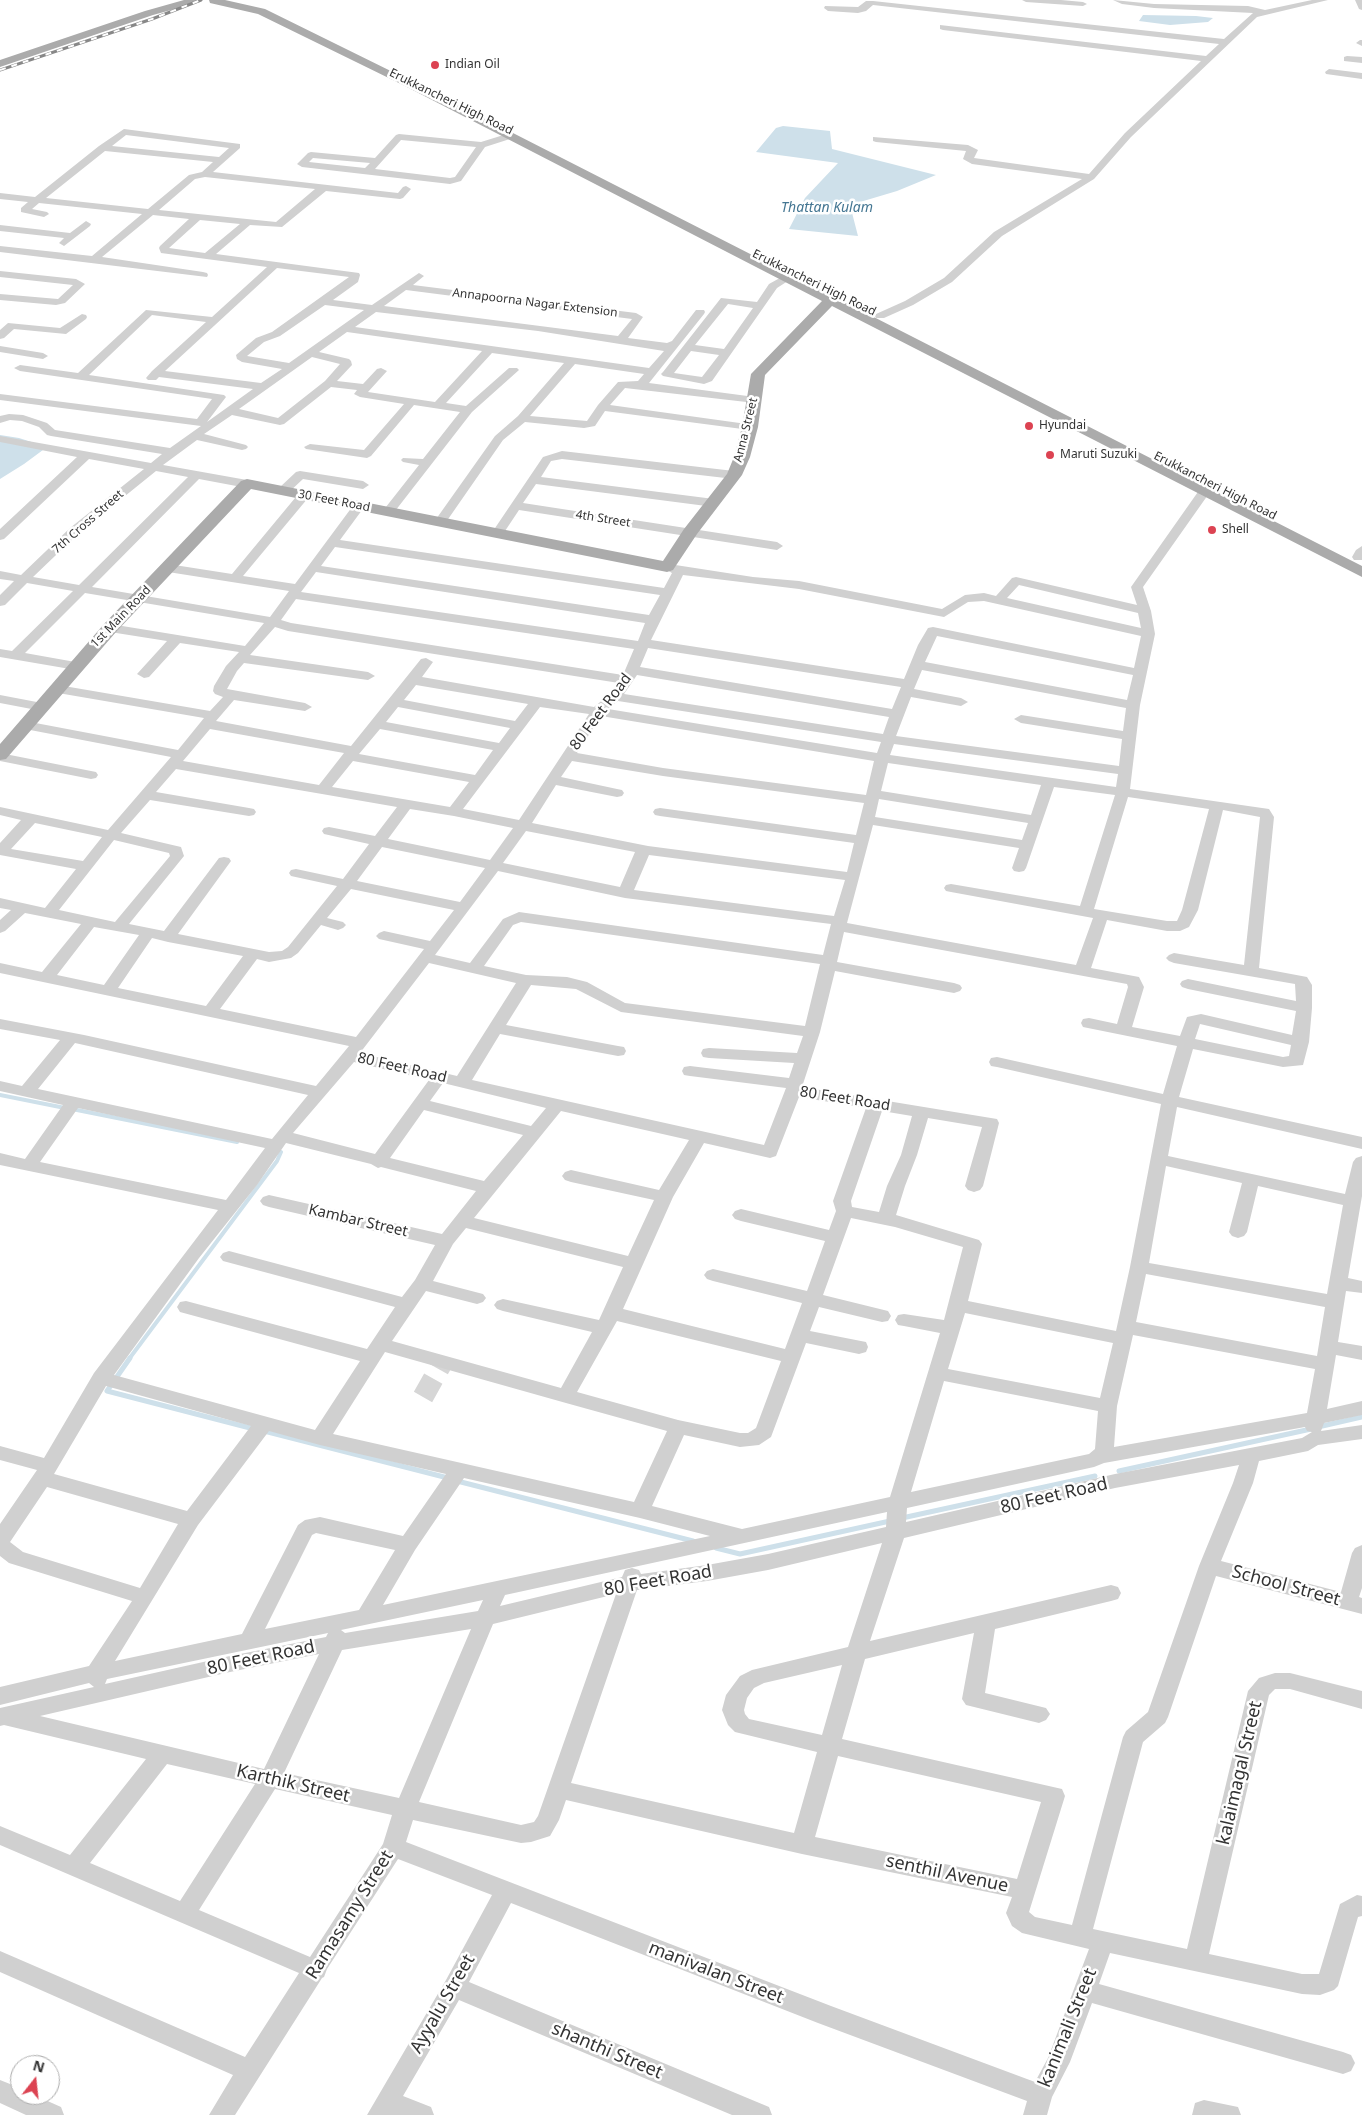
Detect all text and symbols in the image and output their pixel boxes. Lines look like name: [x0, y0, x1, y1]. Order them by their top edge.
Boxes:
place label: Indian Oil: [445, 58, 500, 72]
marker: Indian Oil: [429, 59, 441, 71]
street label: Erukkancheri High Road: [387, 66, 515, 138]
water label: Thattan Kulam: [781, 200, 873, 216]
street label: Erukkancheri High Road: [750, 247, 878, 319]
street label: Annapoorna Nagar Extension: [452, 286, 618, 320]
street label: Anna Street: [731, 396, 761, 464]
place label: Hyundai: [1039, 419, 1086, 433]
marker: Hyundai: [1023, 420, 1035, 432]
place label: Maruti Suzuki: [1060, 448, 1137, 462]
marker: Maruti Suzuki: [1044, 449, 1056, 461]
street label: Erukkancheri High Road: [1151, 449, 1279, 523]
street label: 7th Cross Street: [50, 487, 126, 557]
street label: 30 Feet Road: [297, 487, 371, 515]
street label: 4th Street: [575, 508, 631, 530]
place label: Shell: [1222, 523, 1249, 537]
marker: Shell: [1206, 524, 1218, 536]
street label: 1st Main Road: [88, 583, 154, 651]
street label: 80 Feet Road: [566, 670, 636, 754]
street label: 80 Feet Road: [356, 1049, 448, 1087]
street label: 80 Feet Road: [799, 1083, 891, 1115]
street label: Kambar Street: [307, 1201, 409, 1241]
street label: 80 Feet Road: [998, 1473, 1110, 1519]
street label: 80 Feet Road: [602, 1561, 714, 1601]
street label: School Street: [1230, 1561, 1342, 1611]
street label: 80 Feet Road: [205, 1636, 317, 1680]
street label: kalaimagal Street: [1213, 1699, 1267, 1847]
street label: Karthik Street: [234, 1760, 352, 1808]
street label: Ramasamy Street: [302, 1847, 398, 1983]
street label: senthil Avenue: [884, 1850, 1010, 1898]
street label: manivalan Street: [646, 1937, 786, 2009]
street label: Ayyalu Street: [406, 1951, 480, 2057]
street label: kanimali Street: [1034, 1965, 1102, 2091]
street label: shanthi Street: [548, 2018, 666, 2084]
north arrow: [10, 2055, 60, 2105]
text: N: [31, 2055, 47, 2077]

